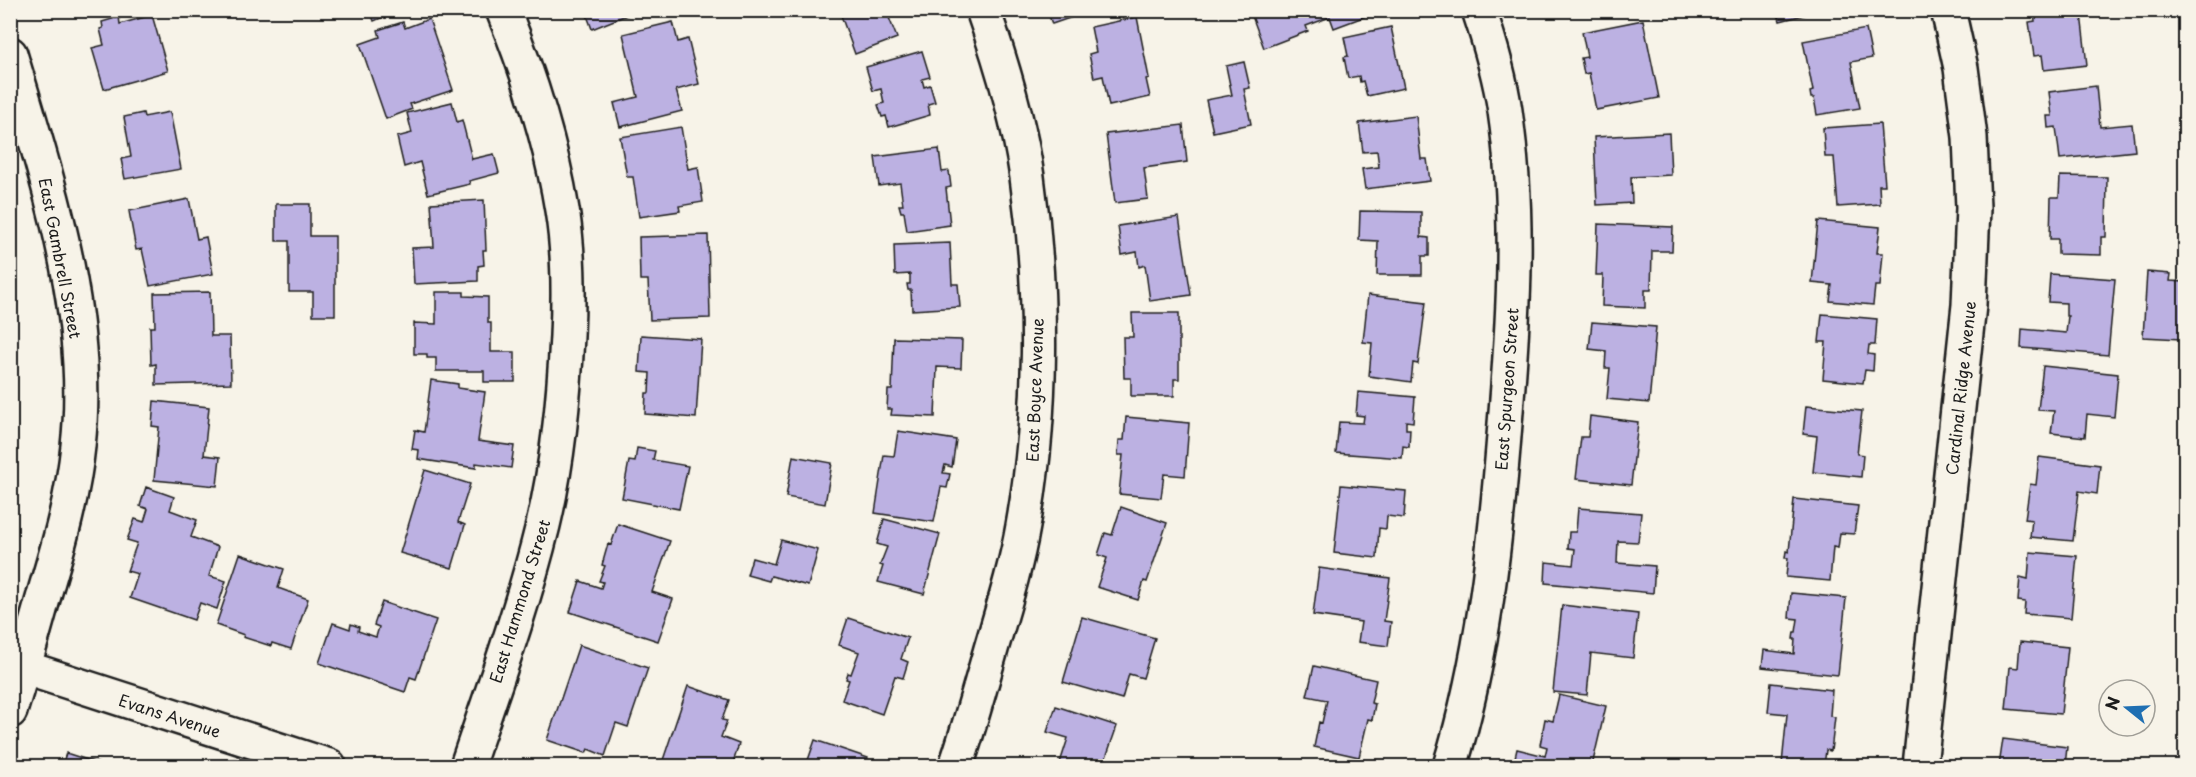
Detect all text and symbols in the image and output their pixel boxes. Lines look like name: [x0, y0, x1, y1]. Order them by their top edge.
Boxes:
street label: East Gambrell Street: [34, 176, 88, 341]
street label: Cardinal Ridge Avenue: [1939, 300, 1981, 476]
street label: East Spurgeon Street: [1488, 306, 1524, 471]
street label: East Boyce Avenue: [1019, 317, 1049, 462]
street label: East Hammond Street: [483, 516, 555, 686]
north arrow: [2097, 678, 2157, 738]
street label: Evans Avenue: [116, 687, 224, 743]
text: N: [2098, 693, 2125, 713]

